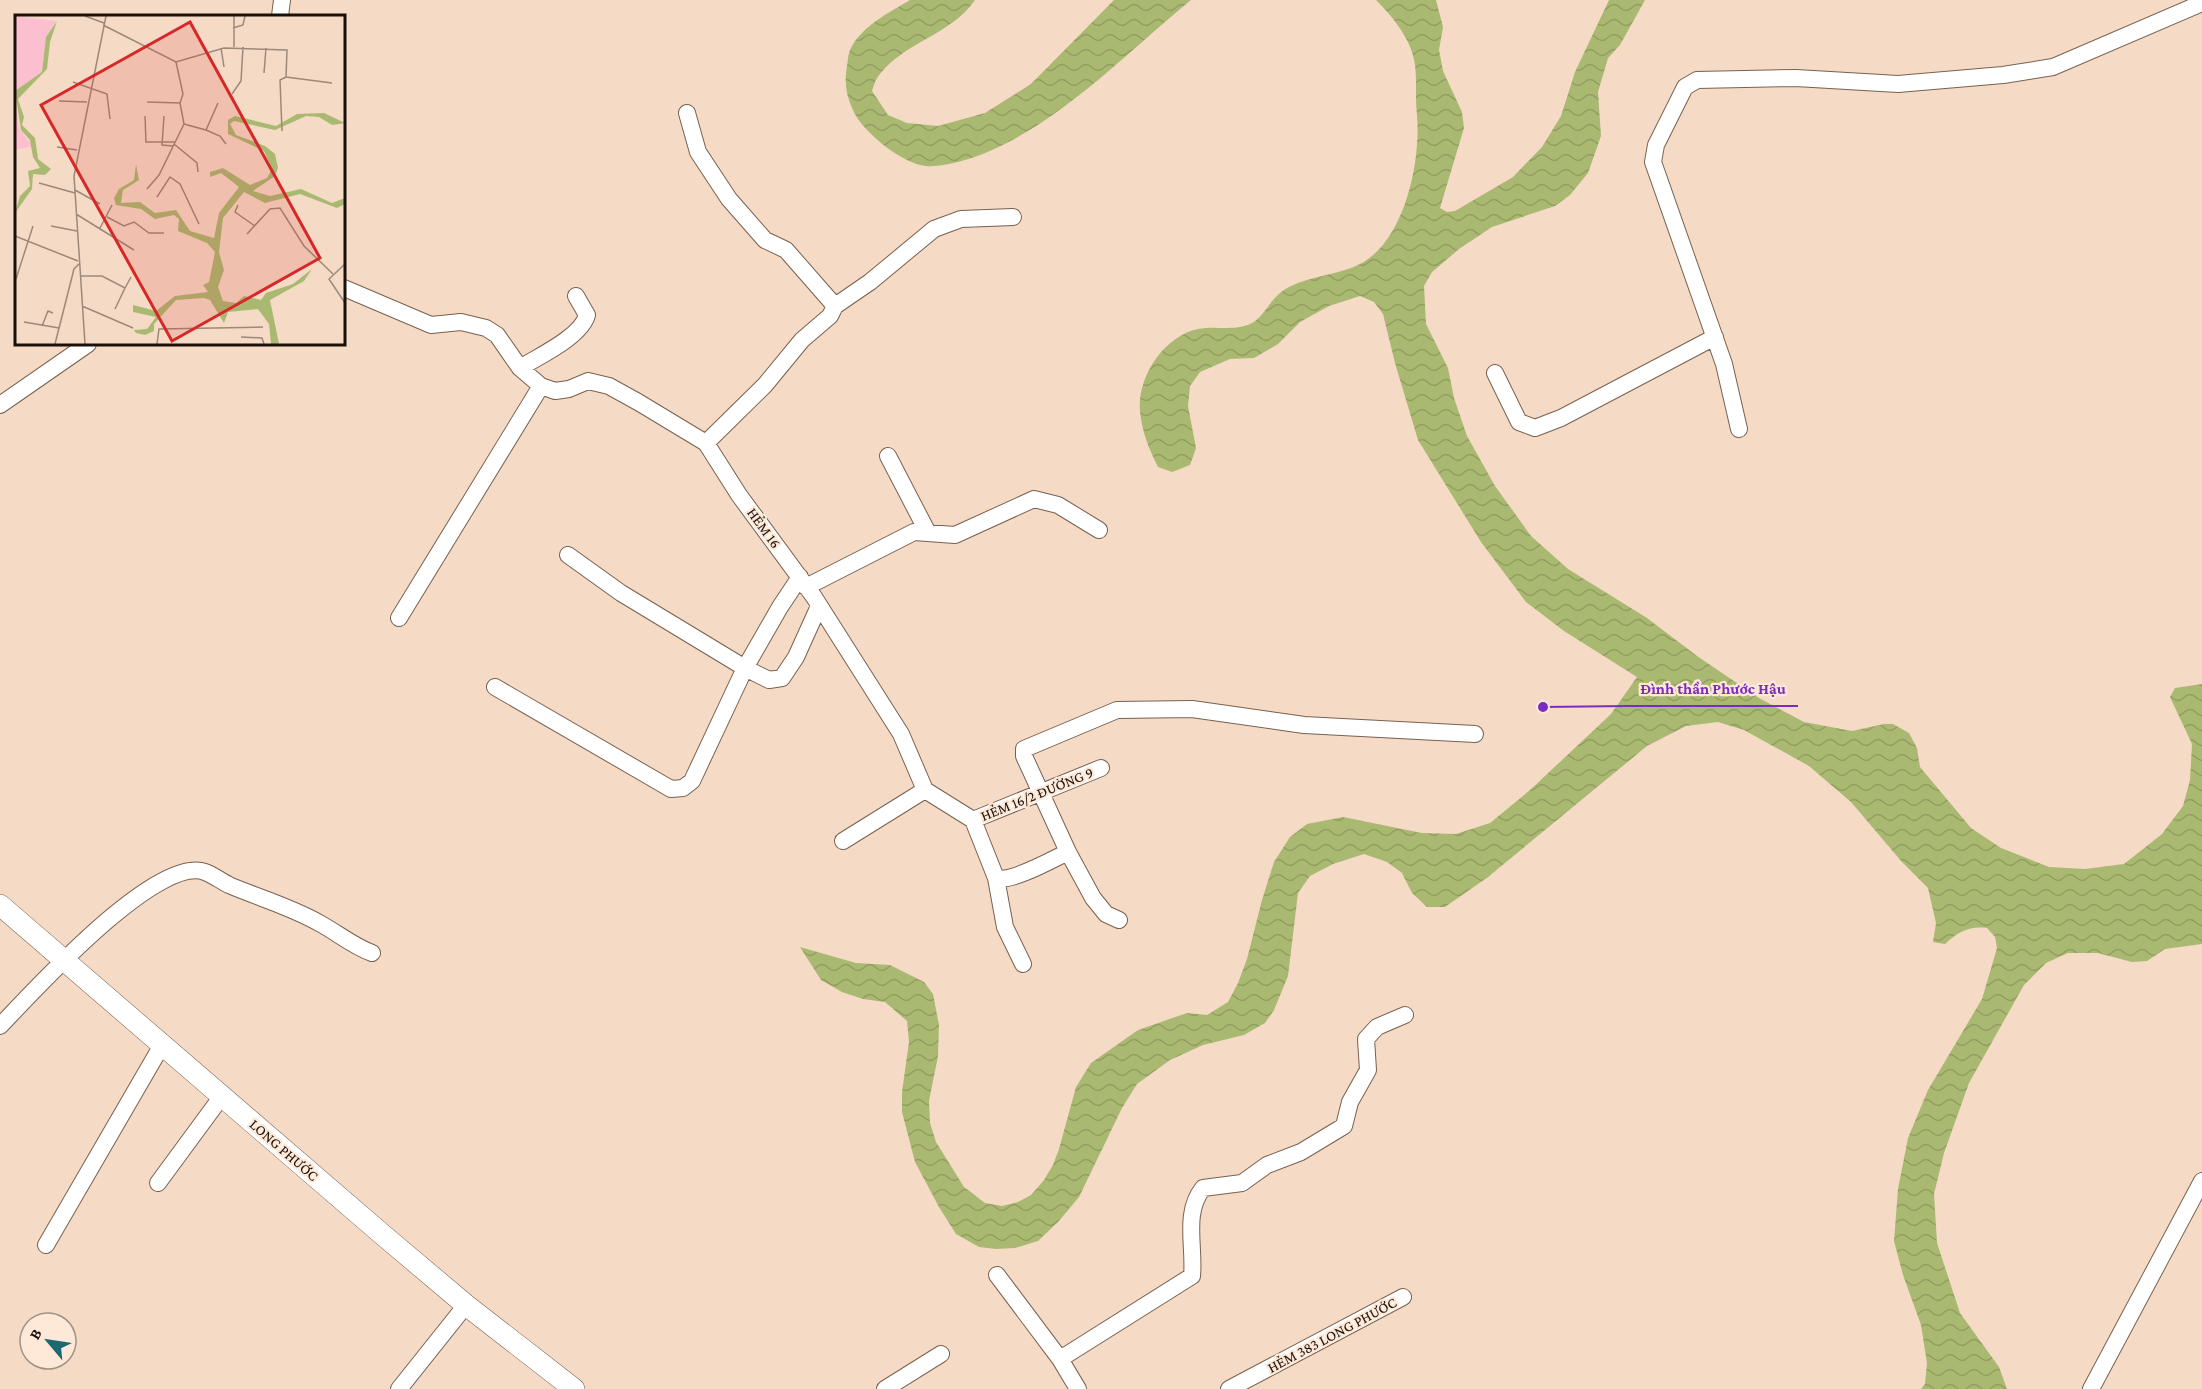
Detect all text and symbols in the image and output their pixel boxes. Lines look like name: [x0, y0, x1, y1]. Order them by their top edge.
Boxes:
inset map: [15, 15, 345, 345]
street label: HẺM 16: [744, 505, 784, 551]
callout: Đình thần Phước Hậu: [1628, 672, 1798, 706]
text: Đình thần Phước Hậu: [1640, 680, 1786, 697]
street label: HẺM 16/2 ĐƯỜNG 9: [978, 764, 1096, 824]
street label: LONG PHƯỚC: [246, 1116, 322, 1184]
street label: HẺM 383 LONG PHƯỚC: [1265, 1294, 1399, 1376]
north arrow: [18, 1311, 78, 1371]
text: B: [26, 1326, 45, 1342]

